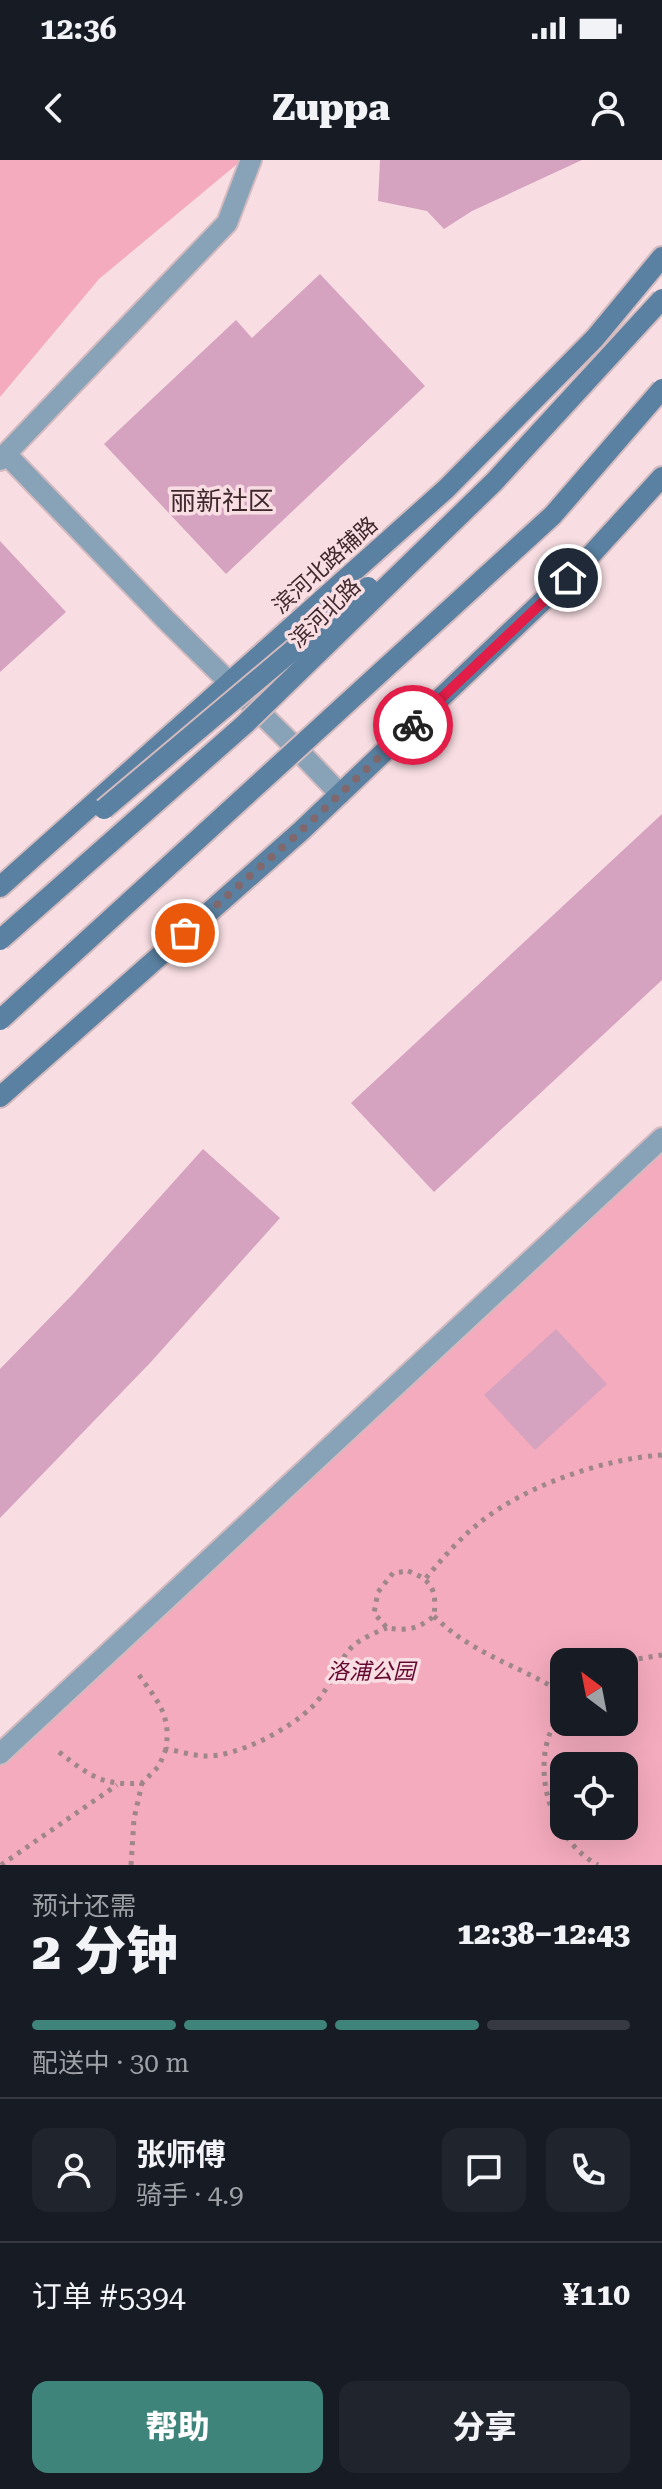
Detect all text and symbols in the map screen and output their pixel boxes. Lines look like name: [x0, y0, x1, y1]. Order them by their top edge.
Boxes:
text: 12:36: [40, 11, 117, 46]
icon: back: [32, 86, 76, 130]
icon: person: [586, 86, 630, 130]
text: Zuppa: [272, 87, 390, 129]
district label: 丽新社区: [170, 486, 274, 516]
street label: 滨河北路辅路: [267, 511, 383, 619]
pin: [534, 544, 602, 612]
icon: home: [546, 556, 590, 600]
street label: 滨河北路: [284, 573, 366, 653]
courier: [373, 685, 453, 765]
icon: bike: [391, 703, 435, 747]
pin: [151, 899, 219, 967]
icon: bag: [163, 911, 207, 955]
north arrow: [550, 1648, 638, 1736]
map controls: [550, 1648, 638, 1840]
park label: 洛浦公园: [327, 1659, 418, 1684]
button: locate: [550, 1752, 638, 1840]
text: 预计还需: [32, 1891, 136, 1921]
text: 12:38–12:43: [457, 1916, 630, 1951]
text: 2 分钟: [32, 1921, 178, 1982]
text: 配送中 · 30 m: [32, 2048, 189, 2078]
button: person: [32, 2128, 116, 2212]
button: chat: [442, 2128, 526, 2212]
button: phone: [546, 2128, 630, 2212]
text: 张师傅: [136, 2137, 226, 2172]
text: 骑手 · 4.9: [136, 2180, 244, 2210]
text: ¥110: [563, 2277, 630, 2312]
text: 订单 #5394: [32, 2279, 186, 2314]
button: 帮助: [32, 2381, 323, 2473]
button: 分享: [339, 2381, 630, 2473]

